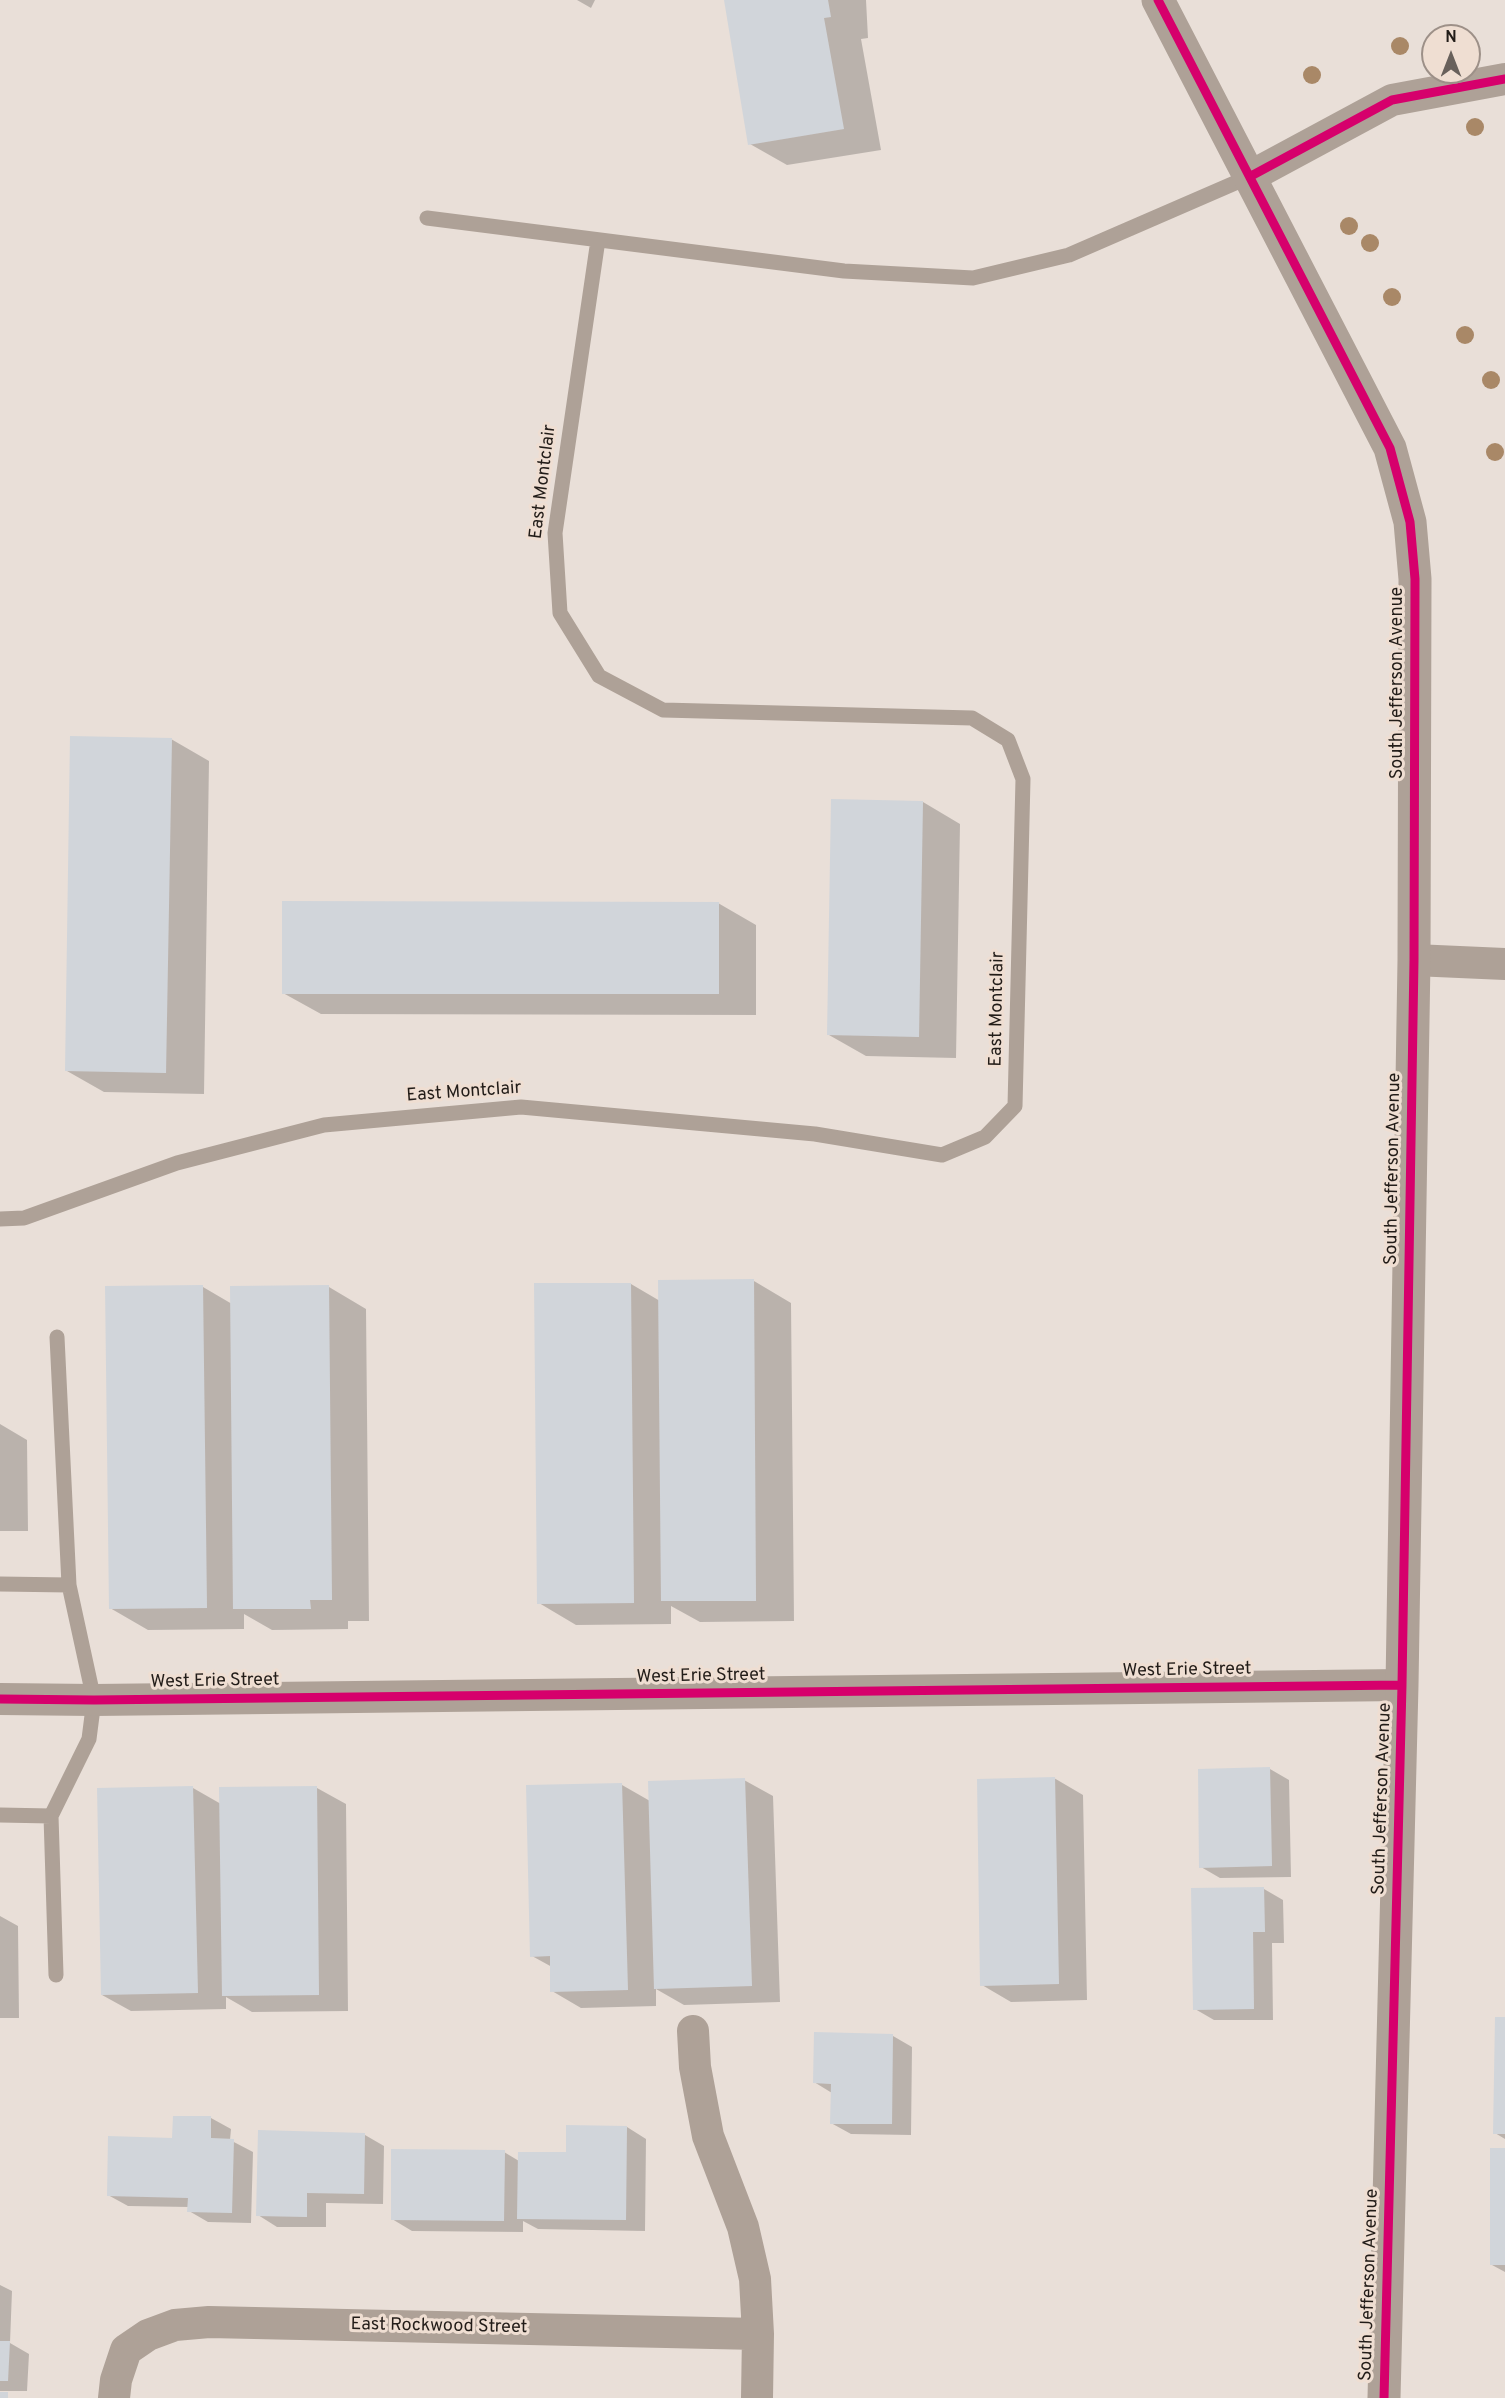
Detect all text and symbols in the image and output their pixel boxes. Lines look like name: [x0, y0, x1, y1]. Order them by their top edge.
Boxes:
north arrow: [1421, 24, 1481, 84]
text: N: [1445, 28, 1457, 48]
street label: East Montclair: [526, 424, 562, 540]
street label: South Jefferson Avenue: [1387, 587, 1409, 779]
street label: East Montclair: [986, 951, 1010, 1067]
street label: South Jefferson Avenue: [1382, 1073, 1406, 1265]
street label: East Montclair: [406, 1078, 522, 1108]
street label: West Erie Street: [1122, 1659, 1252, 1683]
street label: West Erie Street: [636, 1665, 766, 1689]
street label: West Erie Street: [150, 1670, 280, 1694]
street label: South Jefferson Avenue: [1369, 1702, 1397, 1896]
street label: South Jefferson Avenue: [1356, 2188, 1384, 2382]
street label: East Rockwood Street: [350, 2315, 528, 2339]

